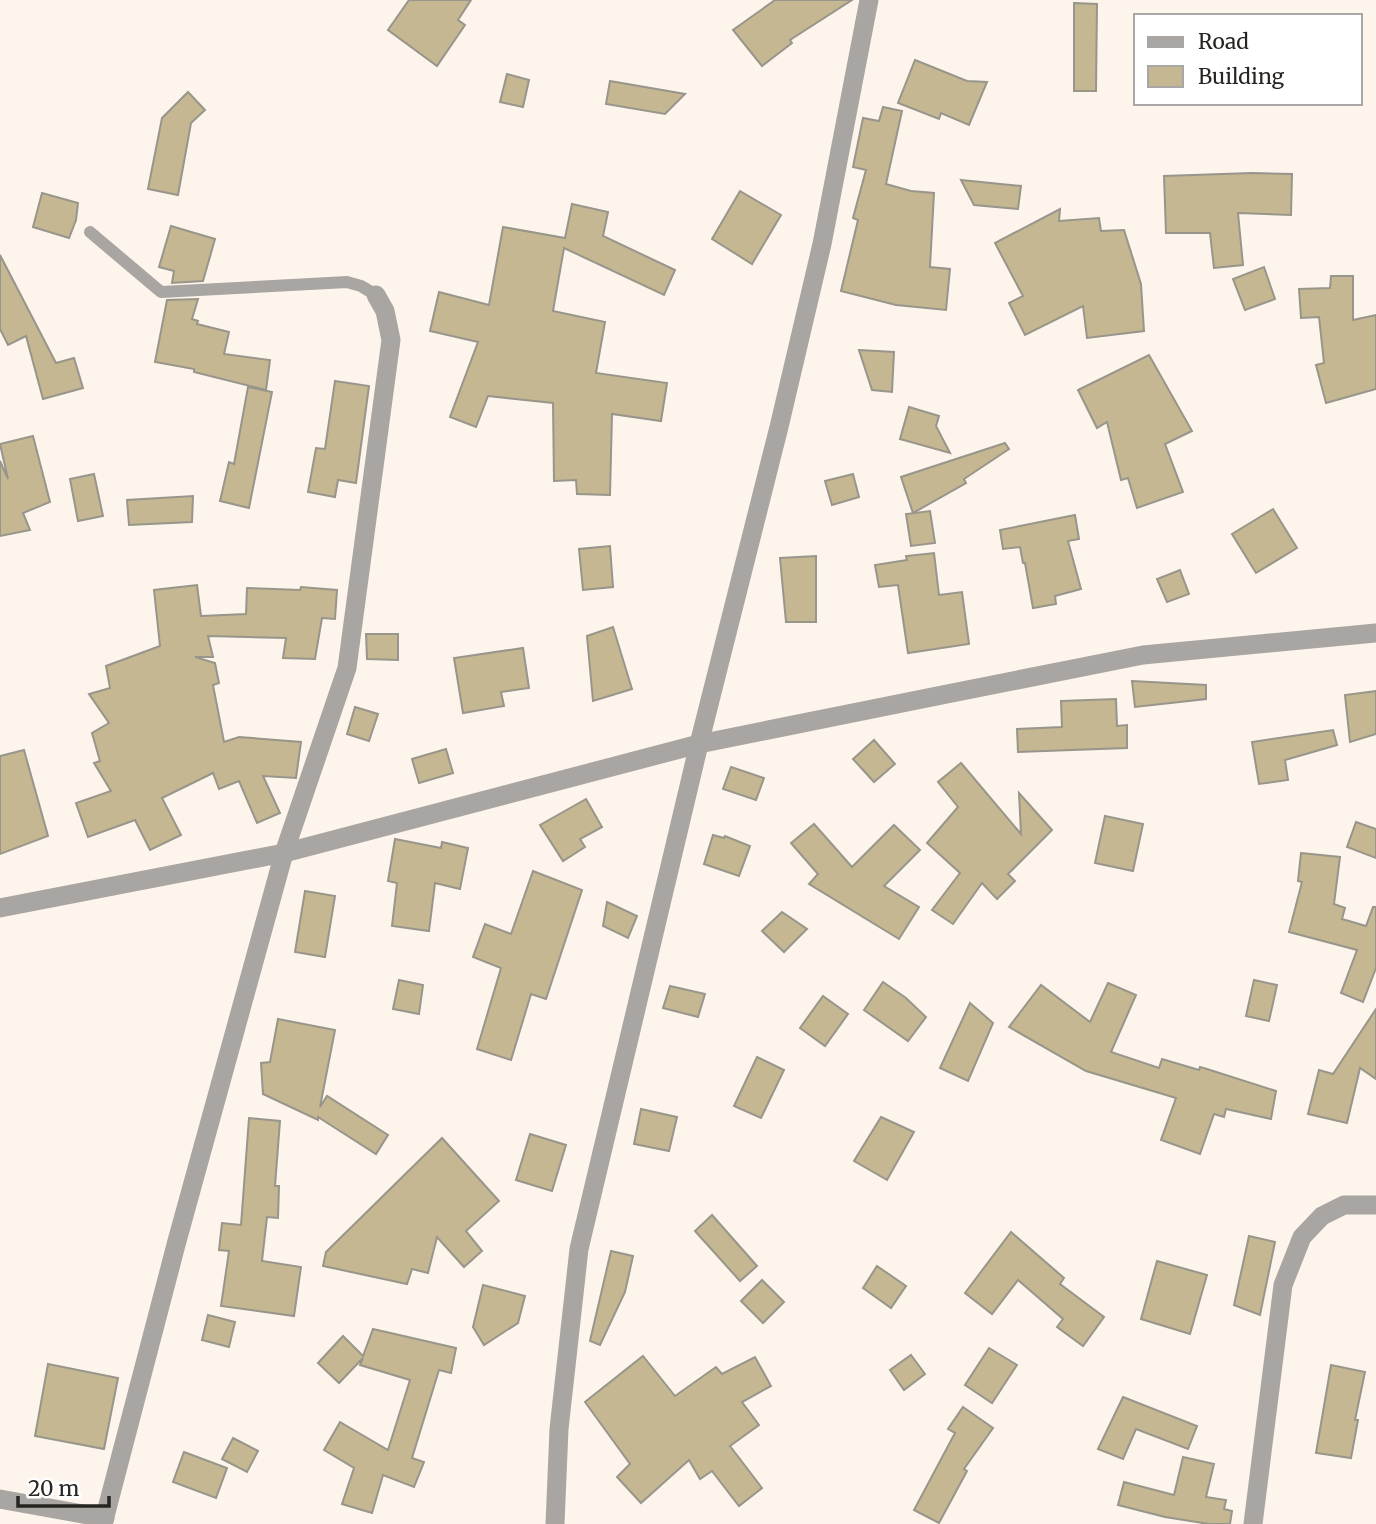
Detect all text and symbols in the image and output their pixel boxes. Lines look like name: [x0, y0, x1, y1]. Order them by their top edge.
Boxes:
legend: [1134, 14, 1362, 105]
text: Road: [1198, 28, 1249, 55]
text: Building: [1198, 63, 1285, 90]
scale bar: [18, 1464, 108, 1508]
text: 20 m: [28, 1475, 80, 1502]

